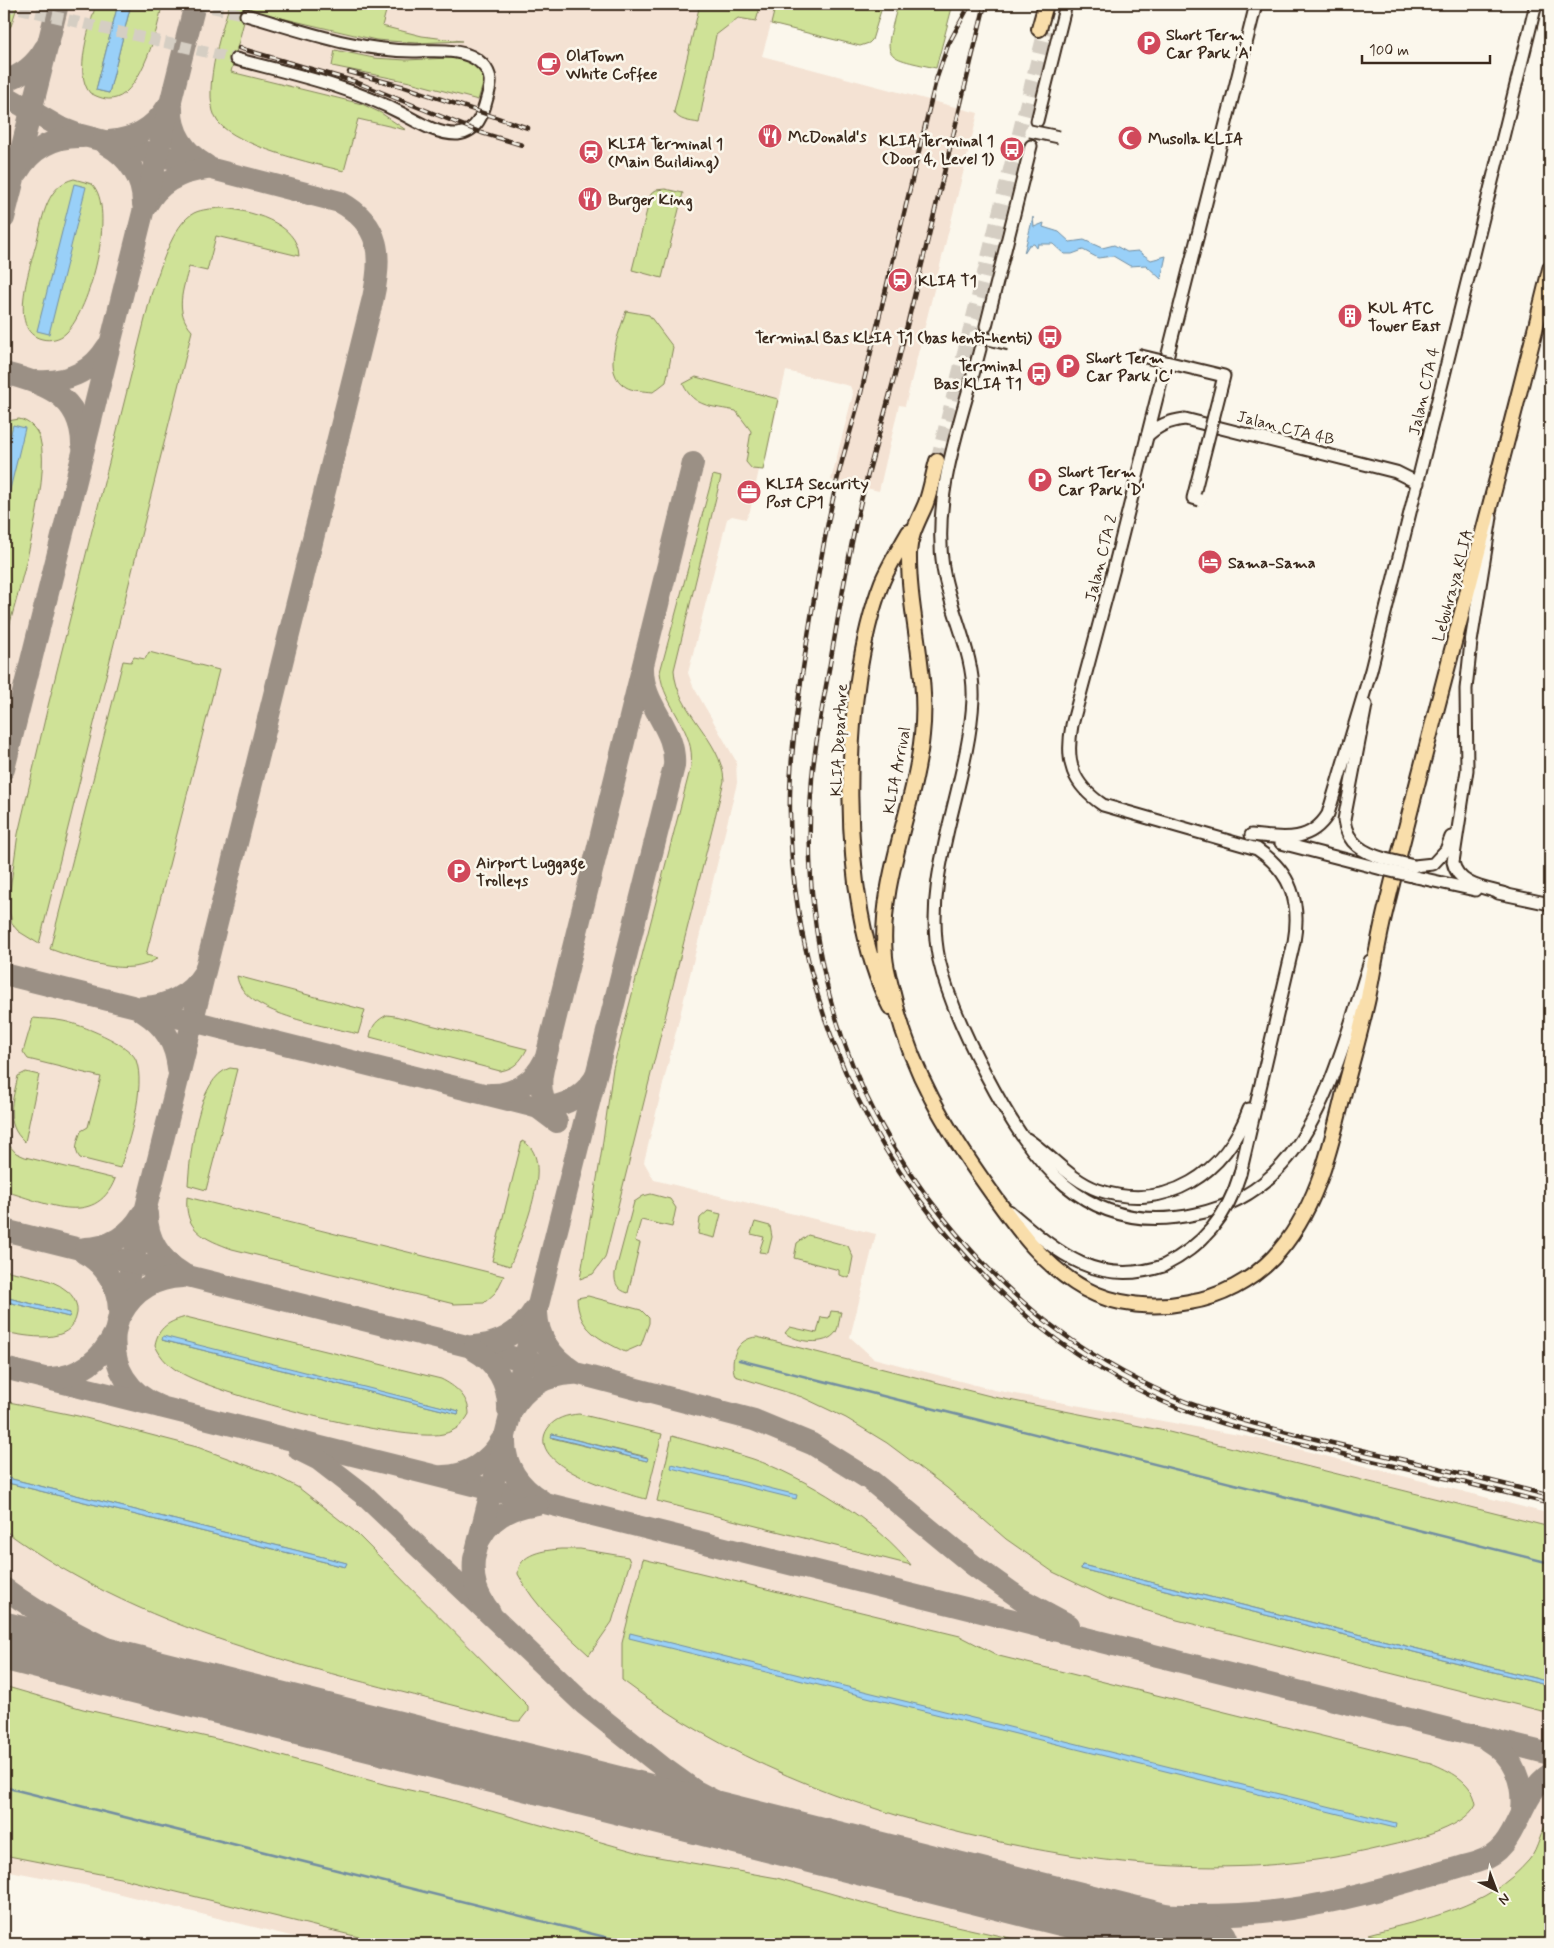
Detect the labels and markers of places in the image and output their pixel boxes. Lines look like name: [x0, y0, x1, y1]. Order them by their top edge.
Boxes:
place label: Short Term Car Park 'A': [1166, 25, 1252, 64]
parking icon: Short Term Car Park 'A': [1136, 30, 1162, 56]
place label: OldTown White Coffee: [565, 46, 658, 85]
cafe icon: OldTown White Coffee: [536, 51, 562, 77]
restaurant icon: McDonald's: [757, 123, 783, 149]
mosque icon: Musolla KLIA: [1117, 125, 1143, 151]
place label: McDonald's: [788, 127, 867, 148]
place label: Musolla KLIA: [1148, 129, 1243, 150]
place label: KLIA Terminal 1 (Door 4, Level 1): [879, 131, 994, 170]
place label: KLIA Terminal 1 (Main Building): [608, 134, 723, 174]
bus stop icon: KLIA Terminal 1 (Door 4, Level 1): [999, 136, 1025, 162]
station icon: KLIA Terminal 1 (Main Building): [578, 139, 604, 165]
restaurant icon: Burger King: [577, 186, 603, 212]
place label: Burger King: [608, 190, 693, 213]
station icon: KLIA T1: [887, 267, 913, 293]
place label: KLIA T1: [918, 271, 977, 292]
place label: KUL ATC Tower East: [1368, 298, 1441, 337]
building icon: KUL ATC Tower East: [1337, 303, 1363, 329]
bus stop icon: Terminal Bas KLIA T1 (bas henti-henti): [1037, 324, 1063, 350]
place label: Terminal Bas KLIA T1 (bas henti-henti): [755, 328, 1032, 349]
place label: Short Term Car Park 'C': [1086, 348, 1173, 387]
parking icon: Short Term Car Park 'C': [1055, 353, 1081, 379]
place label: Terminal Bas KLIA T1: [934, 356, 1022, 395]
bus stop icon: Terminal Bas KLIA T1: [1026, 361, 1052, 387]
place label: Short Term Car Park 'D': [1058, 462, 1145, 501]
parking icon: Short Term Car Park 'D': [1027, 467, 1053, 493]
place label: KLIA Security Post CP1: [766, 474, 869, 513]
office icon: KLIA Security Post CP1: [736, 479, 762, 505]
hotel icon: Sama-Sama: [1197, 549, 1223, 575]
place label: Sama-Sama: [1228, 553, 1316, 574]
place label: Airport Luggage Trolleys: [476, 853, 586, 892]
parking icon: Airport Luggage Trolleys: [446, 858, 472, 884]

